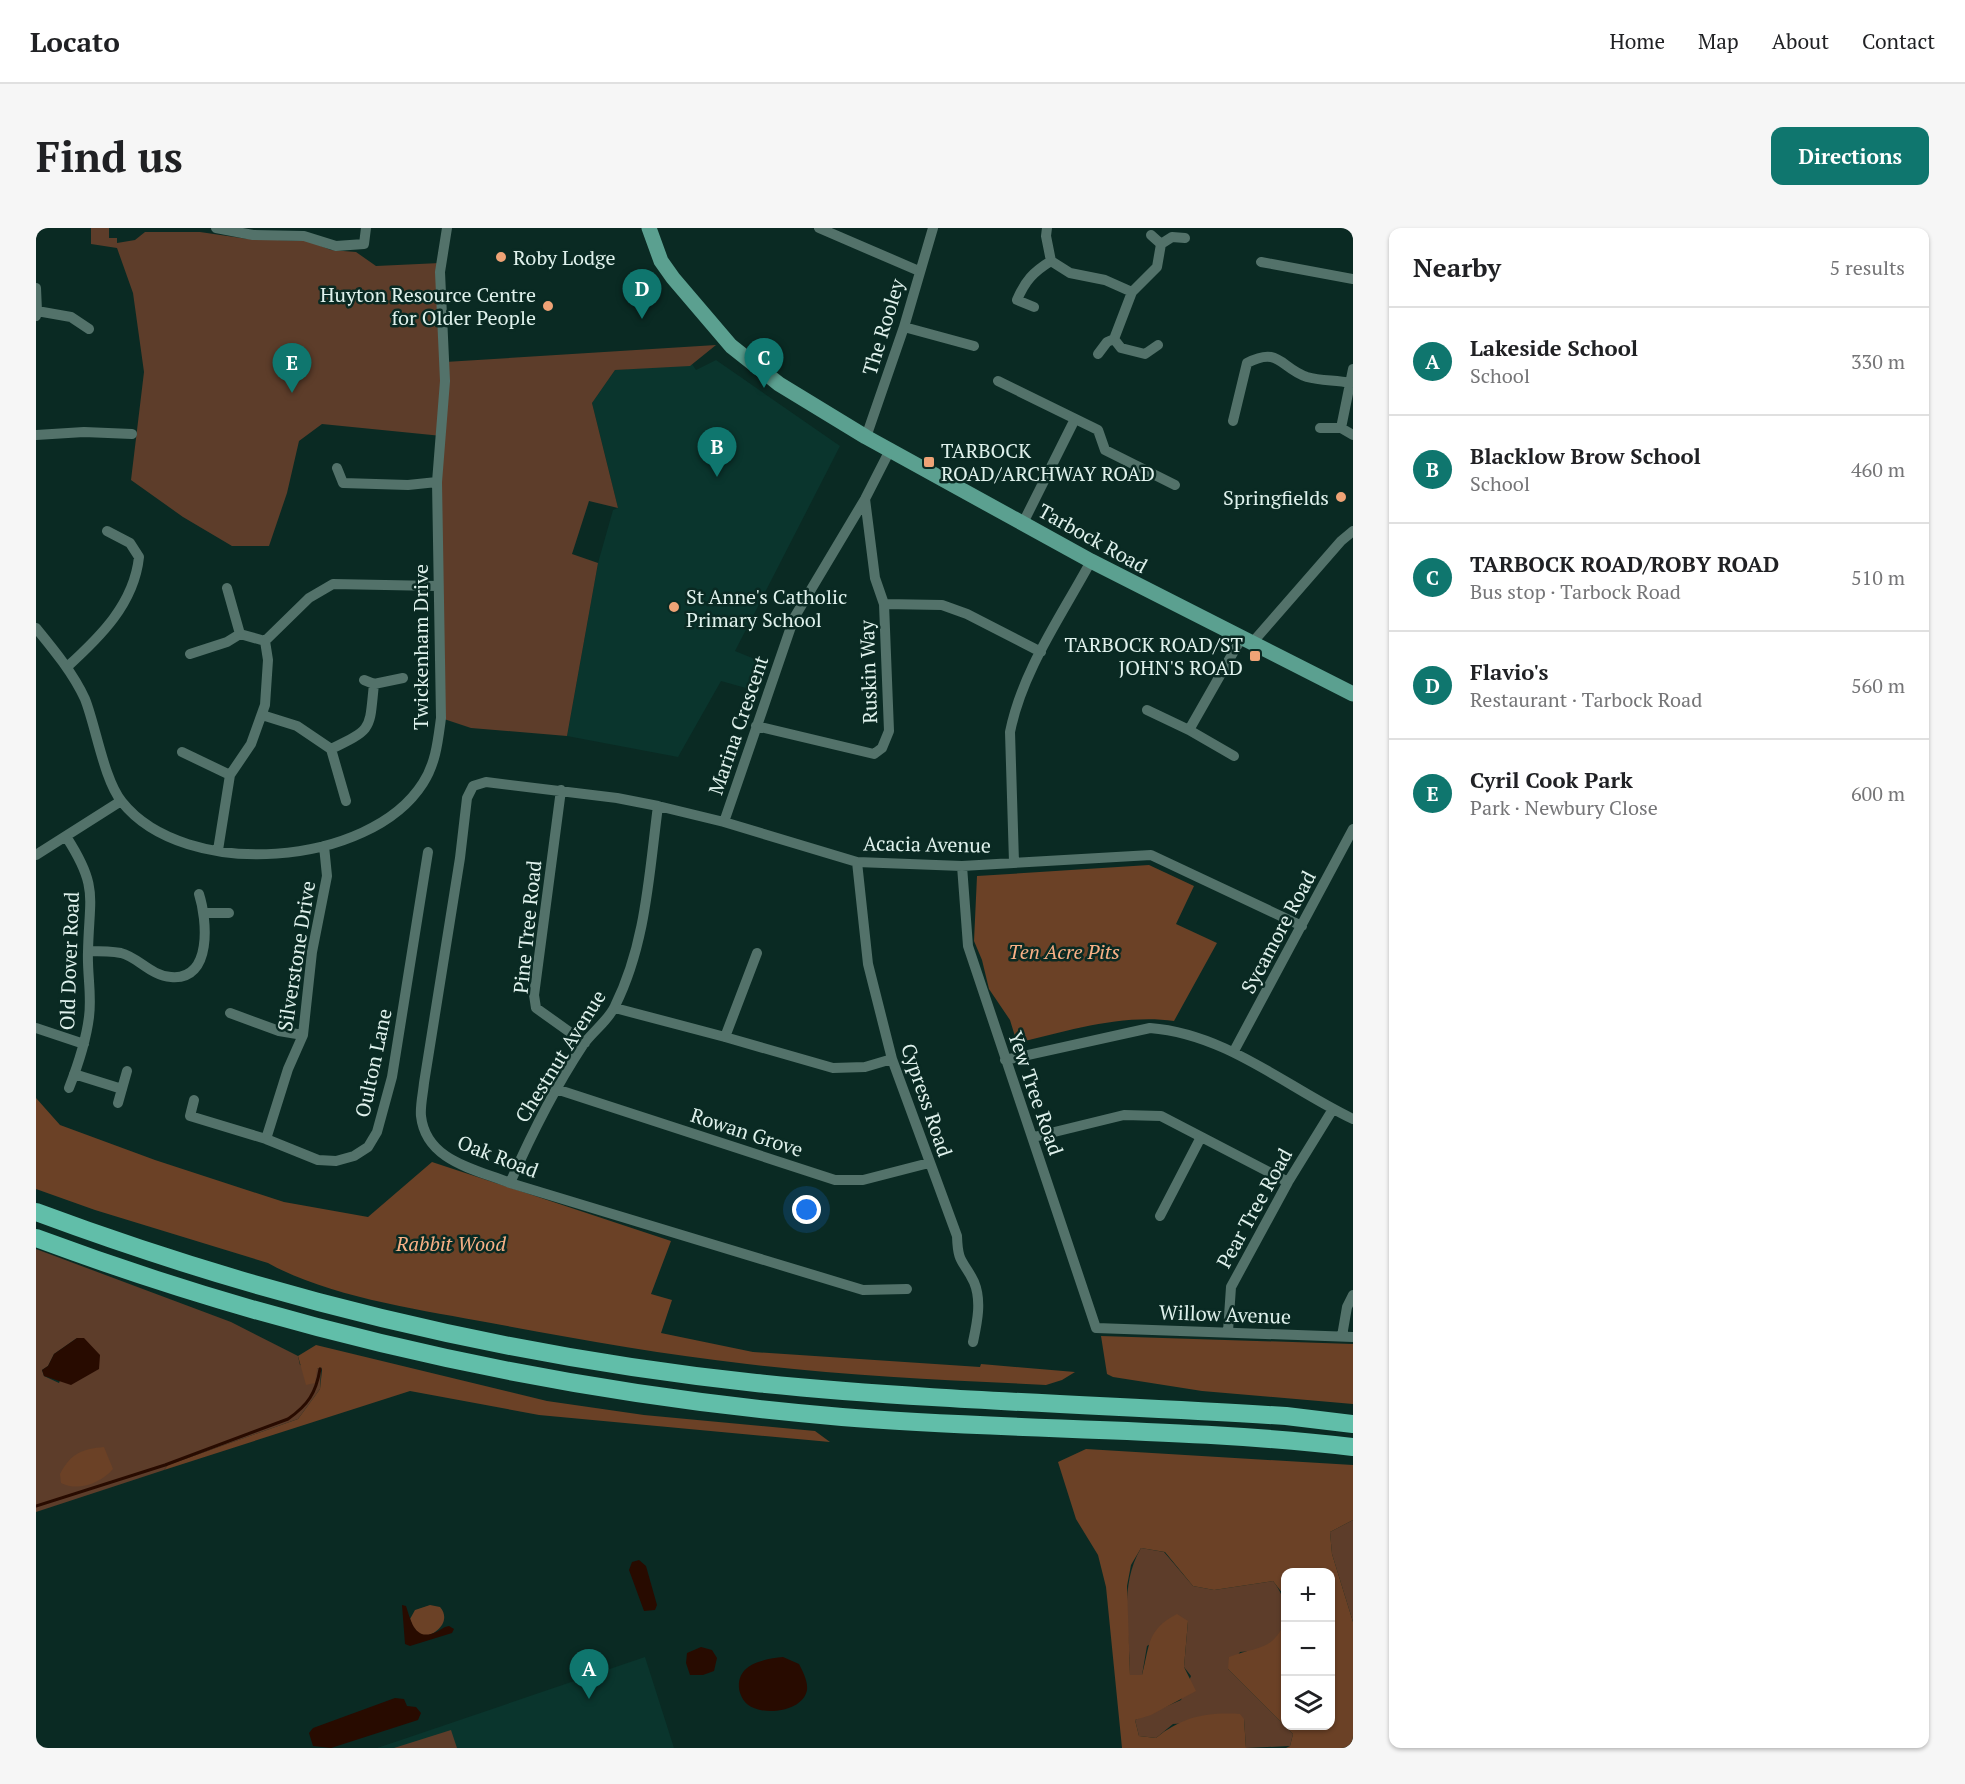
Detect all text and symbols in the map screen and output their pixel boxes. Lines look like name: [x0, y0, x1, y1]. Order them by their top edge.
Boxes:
text: Locato: [30, 23, 120, 60]
text: Home: [1609, 27, 1665, 55]
text: Map: [1698, 27, 1739, 55]
text: About: [1772, 27, 1829, 55]
text: Contact: [1862, 27, 1935, 55]
button: Directions: [1771, 127, 1929, 185]
text: Find us: [36, 128, 183, 184]
place label: Roby Lodge: [513, 244, 616, 271]
marker: Roby Lodge: [494, 250, 508, 264]
text: Nearby: [1413, 250, 1501, 284]
text: 5 results: [1830, 254, 1905, 281]
pin: D: [622, 270, 662, 319]
street label: The Rooley: [856, 275, 911, 378]
place label: Huyton Resource Centre for Older People: [320, 281, 536, 331]
marker: Huyton Resource Centre for Older People: [541, 299, 555, 313]
text: Lakeside School: [1470, 333, 1638, 362]
pin: C: [744, 338, 784, 388]
pin: E: [272, 344, 312, 393]
text: A: [1425, 348, 1440, 375]
text: 330 m: [1851, 348, 1905, 375]
text: School: [1470, 362, 1530, 389]
pin: B: [698, 428, 736, 477]
place label: TARBOCK ROAD/ARCHWAY ROAD: [941, 437, 1155, 487]
text: Blacklow Brow School: [1470, 441, 1701, 470]
marker: TARBOCK ROAD/ARCHWAY ROAD: [922, 455, 936, 469]
text: B: [1426, 456, 1439, 483]
text: 460 m: [1851, 456, 1905, 483]
text: School: [1470, 470, 1530, 497]
place label: Springfields: [1223, 484, 1329, 511]
marker: Springfields: [1334, 490, 1348, 504]
street label: Tarbock Road: [1034, 497, 1152, 579]
text: TARBOCK ROAD/ROBY ROAD: [1470, 549, 1779, 578]
street label: Twickenham Drive: [407, 564, 434, 730]
text: C: [1426, 564, 1439, 591]
text: 510 m: [1851, 564, 1905, 591]
text: Bus stop · Tarbock Road: [1470, 578, 1681, 605]
place label: St Anne's Catholic Primary School: [686, 583, 847, 633]
marker: St Anne's Catholic Primary School: [667, 600, 681, 614]
street label: Ruskin Way: [853, 619, 883, 724]
place label: TARBOCK ROAD/ST JOHN'S ROAD: [1064, 631, 1243, 681]
marker: TARBOCK ROAD/ST JOHN'S ROAD: [1248, 649, 1262, 663]
street label: Marina Crescent: [702, 651, 775, 798]
text: Flavio's: [1470, 657, 1548, 686]
text: D: [1425, 672, 1440, 699]
text: 560 m: [1851, 672, 1905, 699]
text: Restaurant · Tarbock Road: [1470, 686, 1702, 713]
text: Cyril Cook Park: [1470, 765, 1633, 794]
text: E: [1426, 780, 1439, 807]
text: 600 m: [1851, 780, 1905, 807]
text: Park · Newbury Close: [1470, 794, 1658, 821]
street label: Acacia Avenue: [863, 829, 991, 859]
street label: Pine Tree Road: [507, 859, 547, 995]
street label: Sycamore Road: [1234, 866, 1322, 998]
street label: Silverstone Drive: [271, 879, 321, 1033]
street label: Old Dover Road: [53, 891, 85, 1031]
park label: Ten Acre Pits: [1008, 938, 1120, 965]
street label: Chestnut Avenue: [508, 985, 612, 1127]
street label: Oulton Lane: [348, 1006, 398, 1120]
street label: Yew Tree Road: [1002, 1027, 1070, 1159]
street label: Cypress Road: [895, 1040, 959, 1160]
street label: Rowan Grove: [687, 1101, 807, 1163]
street label: Oak Road: [454, 1128, 542, 1184]
street label: Pear Tree Road: [1210, 1143, 1298, 1273]
your location: [792, 1195, 821, 1224]
park label: Rabbit Wood: [395, 1230, 506, 1257]
street label: Willow Avenue: [1159, 1298, 1291, 1330]
map controls: [1281, 1568, 1335, 1730]
button: +: [1281, 1568, 1335, 1622]
button: −: [1281, 1622, 1335, 1676]
pin: A: [570, 1650, 608, 1699]
button: layers: [1281, 1676, 1335, 1730]

